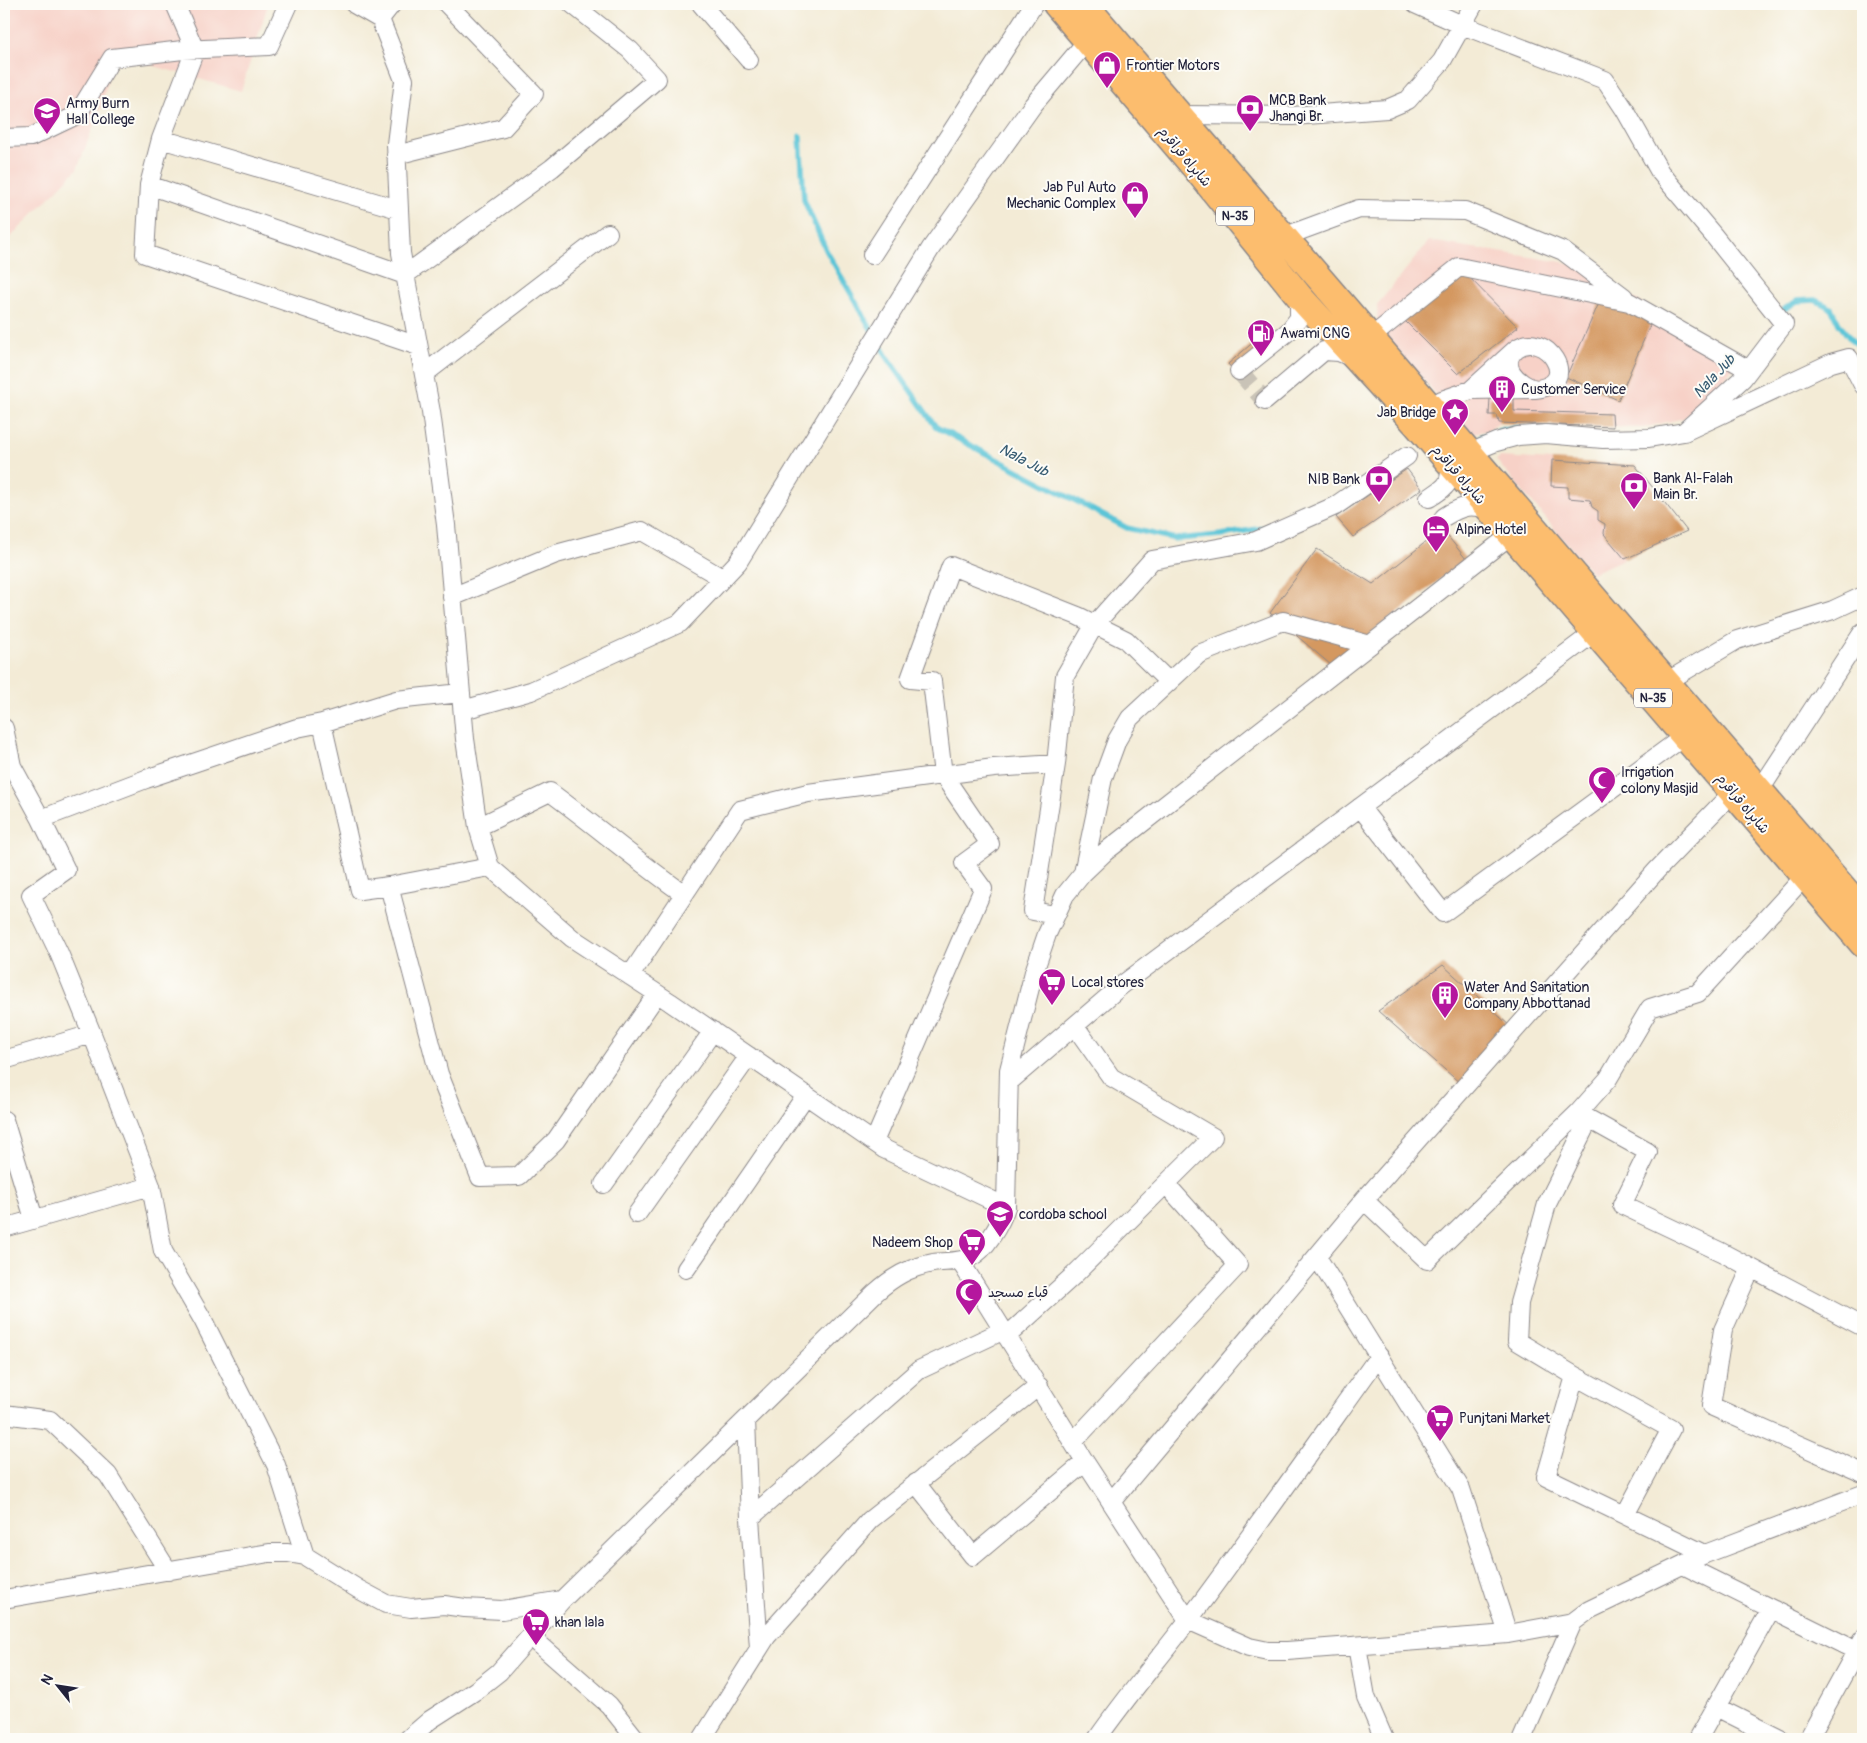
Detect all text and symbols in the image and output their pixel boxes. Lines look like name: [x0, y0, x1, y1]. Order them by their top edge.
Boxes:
shop icon: Frontier Motors: [1092, 50, 1122, 89]
place label: Frontier Motors: [1126, 57, 1220, 74]
place label: MCB Bank Jhangi Br.: [1269, 92, 1327, 125]
bank icon: MCB Bank Jhangi Br.: [1235, 93, 1265, 132]
place label: Army Burn Hall College: [66, 95, 135, 128]
school or university icon: Army Burn Hall College: [32, 96, 62, 135]
street label: شاہراہ قراقرم: [1152, 123, 1215, 192]
place label: Jab Pul Auto Mechanic Complex: [1007, 179, 1116, 212]
shop icon: Jab Pul Auto Mechanic Complex: [1120, 180, 1150, 219]
road number: N-35: [1216, 207, 1254, 226]
fuel station icon: Awami CNG: [1246, 318, 1276, 357]
place label: Awami CNG: [1280, 325, 1350, 342]
water label: Nala Jub: [1689, 349, 1741, 402]
building icon: Customer Service: [1487, 374, 1517, 413]
place label: Customer Service: [1521, 381, 1626, 398]
place icon: Jab Bridge: [1440, 397, 1470, 436]
place label: Jab Bridge: [1377, 404, 1436, 421]
water label: Nala Jub: [996, 440, 1053, 482]
street label: شاہراہ قراقرم: [1426, 441, 1489, 510]
bank icon: NIB Bank: [1364, 464, 1394, 503]
place label: Bank Al-Falah Main Br.: [1653, 470, 1733, 503]
place label: NIB Bank: [1308, 471, 1360, 488]
bank icon: Bank Al-Falah Main Br.: [1619, 471, 1649, 510]
hotel icon: Alpine Hotel: [1421, 514, 1451, 553]
place label: Alpine Hotel: [1455, 521, 1527, 538]
road number: N-35: [1634, 688, 1672, 708]
place label: Irrigation colony Masjid: [1621, 764, 1699, 797]
mosque icon: Irrigation colony Masjid: [1587, 765, 1617, 804]
street label: شاہراہ قراقرم: [1710, 770, 1773, 839]
supermarket icon: Local stores: [1037, 967, 1067, 1006]
place label: Local stores: [1071, 974, 1144, 991]
place label: Water And Sanitation Company Abbottanad: [1464, 979, 1591, 1012]
building icon: Water And Sanitation Company Abbottanad: [1430, 980, 1460, 1019]
school or university icon: cordoba school: [985, 1199, 1015, 1238]
place label: cordoba school: [1019, 1206, 1107, 1223]
supermarket icon: Nadeem Shop: [957, 1227, 987, 1266]
place label: Nadeem Shop: [872, 1234, 953, 1251]
mosque icon: قباء مسجد: [954, 1277, 984, 1316]
place label: قباء مسجد: [988, 1284, 1048, 1301]
supermarket icon: Punjtani Market: [1425, 1403, 1455, 1442]
place label: Punjtani Market: [1459, 1410, 1550, 1427]
supermarket icon: khan lala: [521, 1607, 551, 1646]
place label: khan lala: [555, 1614, 604, 1631]
north arrow: [32, 1660, 82, 1710]
text: N: [37, 1671, 57, 1688]

